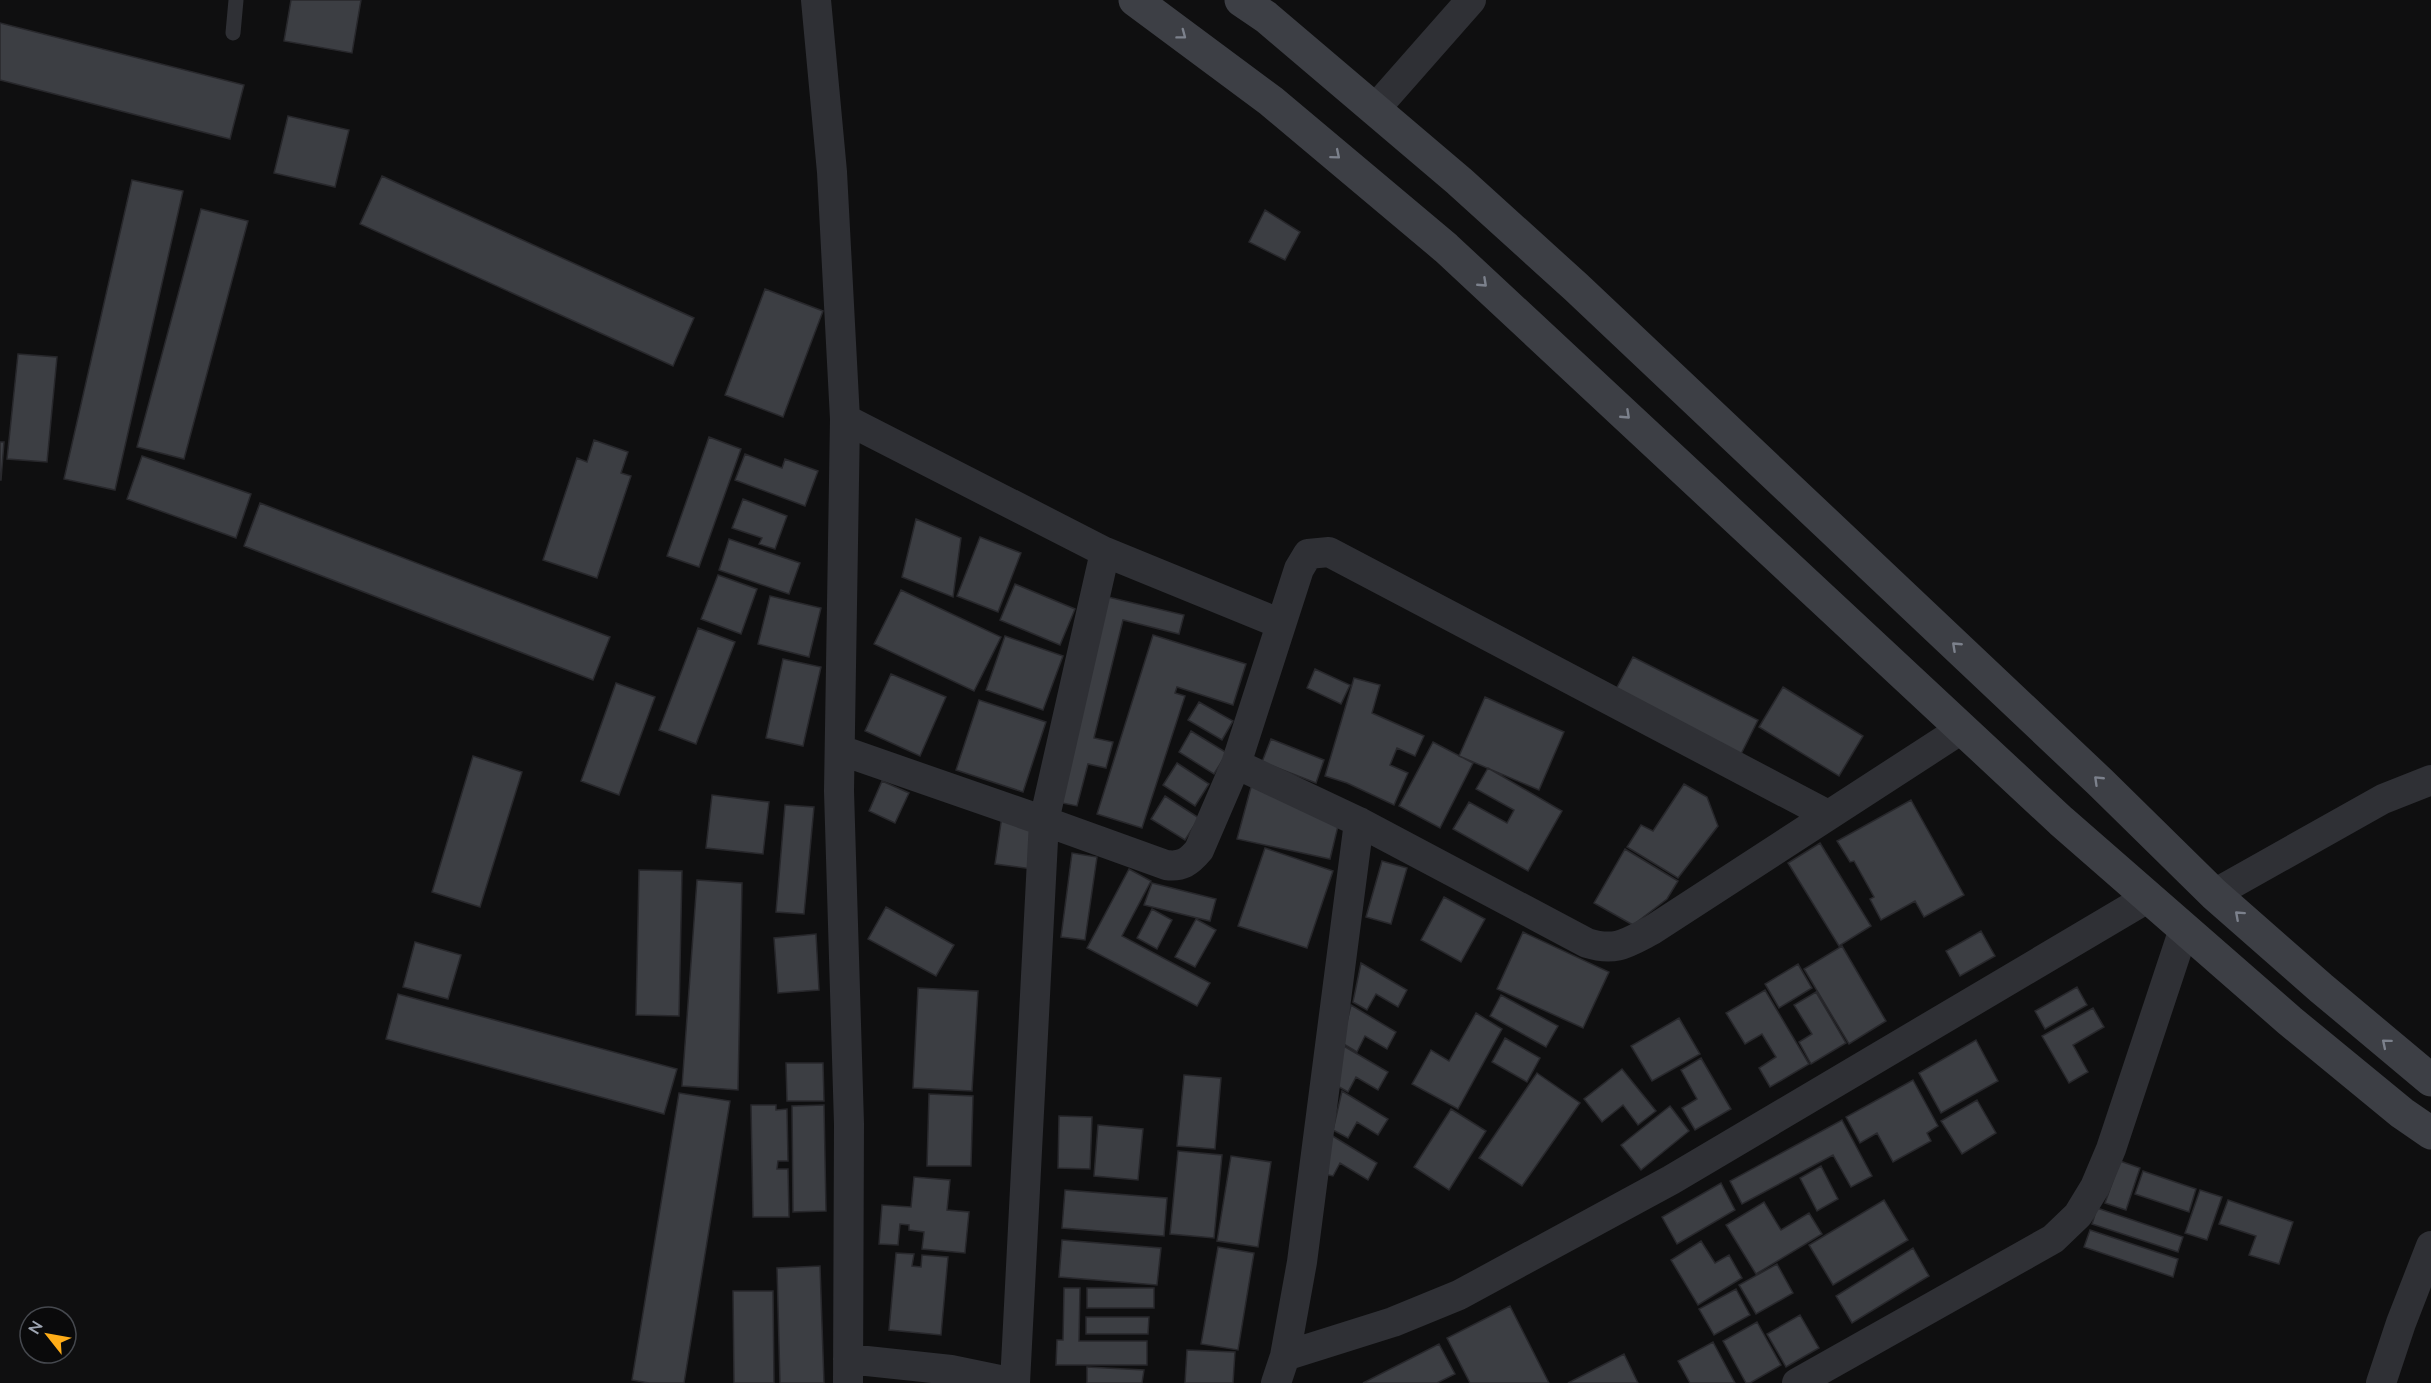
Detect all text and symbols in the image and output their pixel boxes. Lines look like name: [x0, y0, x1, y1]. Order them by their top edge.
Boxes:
one-way arrow: [1176, 28, 1187, 39]
one-way arrow: [1329, 148, 1340, 159]
one-way arrow: [1476, 275, 1487, 286]
one-way arrow: [1620, 408, 1630, 419]
one-way arrow: [1953, 642, 1963, 653]
one-way arrow: [2095, 776, 2105, 787]
one-way arrow: [2235, 911, 2245, 922]
one-way arrow: [2382, 1039, 2393, 1050]
north arrow: [18, 1305, 78, 1365]
text: N: [23, 1317, 49, 1339]

